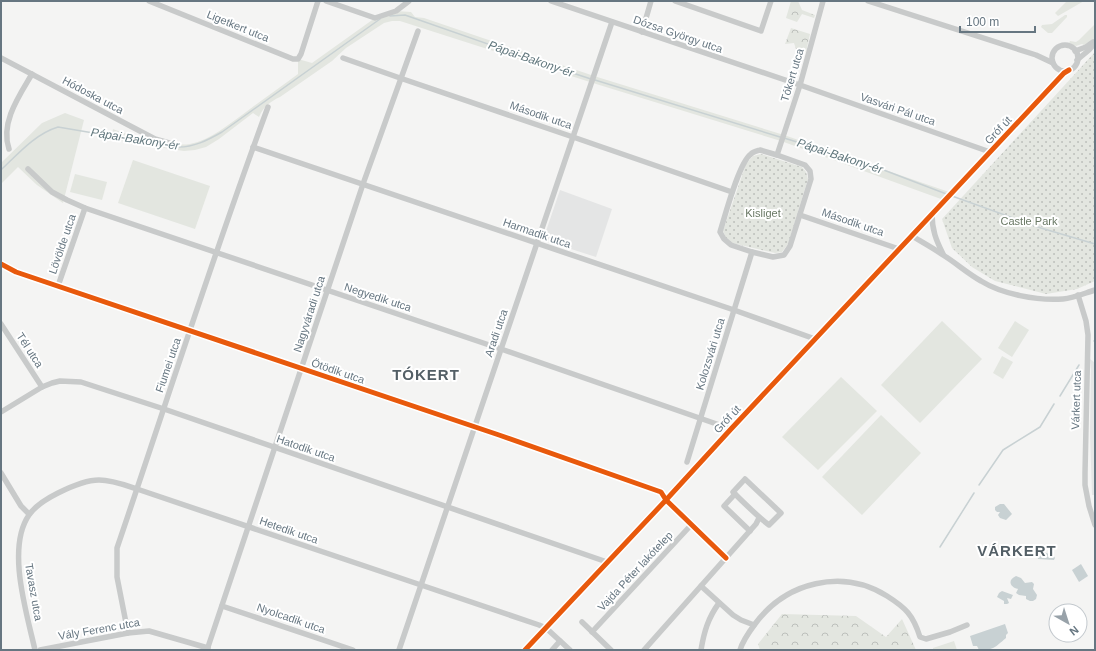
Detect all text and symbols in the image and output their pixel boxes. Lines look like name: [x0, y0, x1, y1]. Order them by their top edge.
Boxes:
street label: Ligetkert utca: [205, 8, 272, 44]
scale bar: [960, 8, 1035, 34]
street label: Dózsa György utca: [632, 13, 725, 55]
text: 100 m: [966, 15, 999, 29]
water label: Pápai-Bakony-ér: [486, 38, 576, 80]
street label: Tókert utca: [778, 46, 806, 103]
street label: Hódoska utca: [60, 74, 126, 116]
street label: Vasvári Pál utca: [859, 91, 938, 128]
street label: Második utca: [508, 99, 574, 132]
street label: Gróf út: [982, 114, 1014, 146]
water label: Pápai-Bakony-ér: [90, 125, 181, 153]
water label: Pápai-Bakony-ér: [795, 136, 886, 177]
street label: Második utca: [820, 206, 886, 239]
park label: Kisliget: [745, 207, 781, 219]
street label: Lövölde utca: [46, 212, 78, 275]
park label: Castle Park: [1001, 215, 1058, 227]
street label: Harmadik utca: [502, 216, 573, 251]
street label: Nagyváradi utca: [291, 274, 327, 354]
street label: Negyedik utca: [343, 281, 414, 314]
street label: Aradi utca: [482, 307, 510, 358]
street label: Kolozsvári utca: [693, 316, 727, 391]
street label: Tél utca: [14, 330, 46, 370]
street label: Fiumei utca: [153, 335, 183, 394]
street label: Ötödik utca: [310, 356, 367, 386]
district label: TÓKERT: [392, 366, 460, 383]
street label: Várkert utca: [1069, 369, 1083, 430]
street label: Gróf út: [711, 403, 743, 435]
street label: Hatodik utca: [275, 432, 338, 464]
street label: Hetedik utca: [258, 514, 321, 546]
street label: Vajda Péter lakótelep: [595, 529, 675, 613]
district label: VÁRKERT: [977, 542, 1057, 559]
street label: Tavasz utca: [23, 562, 45, 623]
street label: Nyolcadik utca: [255, 601, 328, 636]
north arrow: [1048, 603, 1088, 643]
street label: Vály Ferenc utca: [57, 616, 142, 642]
text: N: [1067, 624, 1081, 638]

